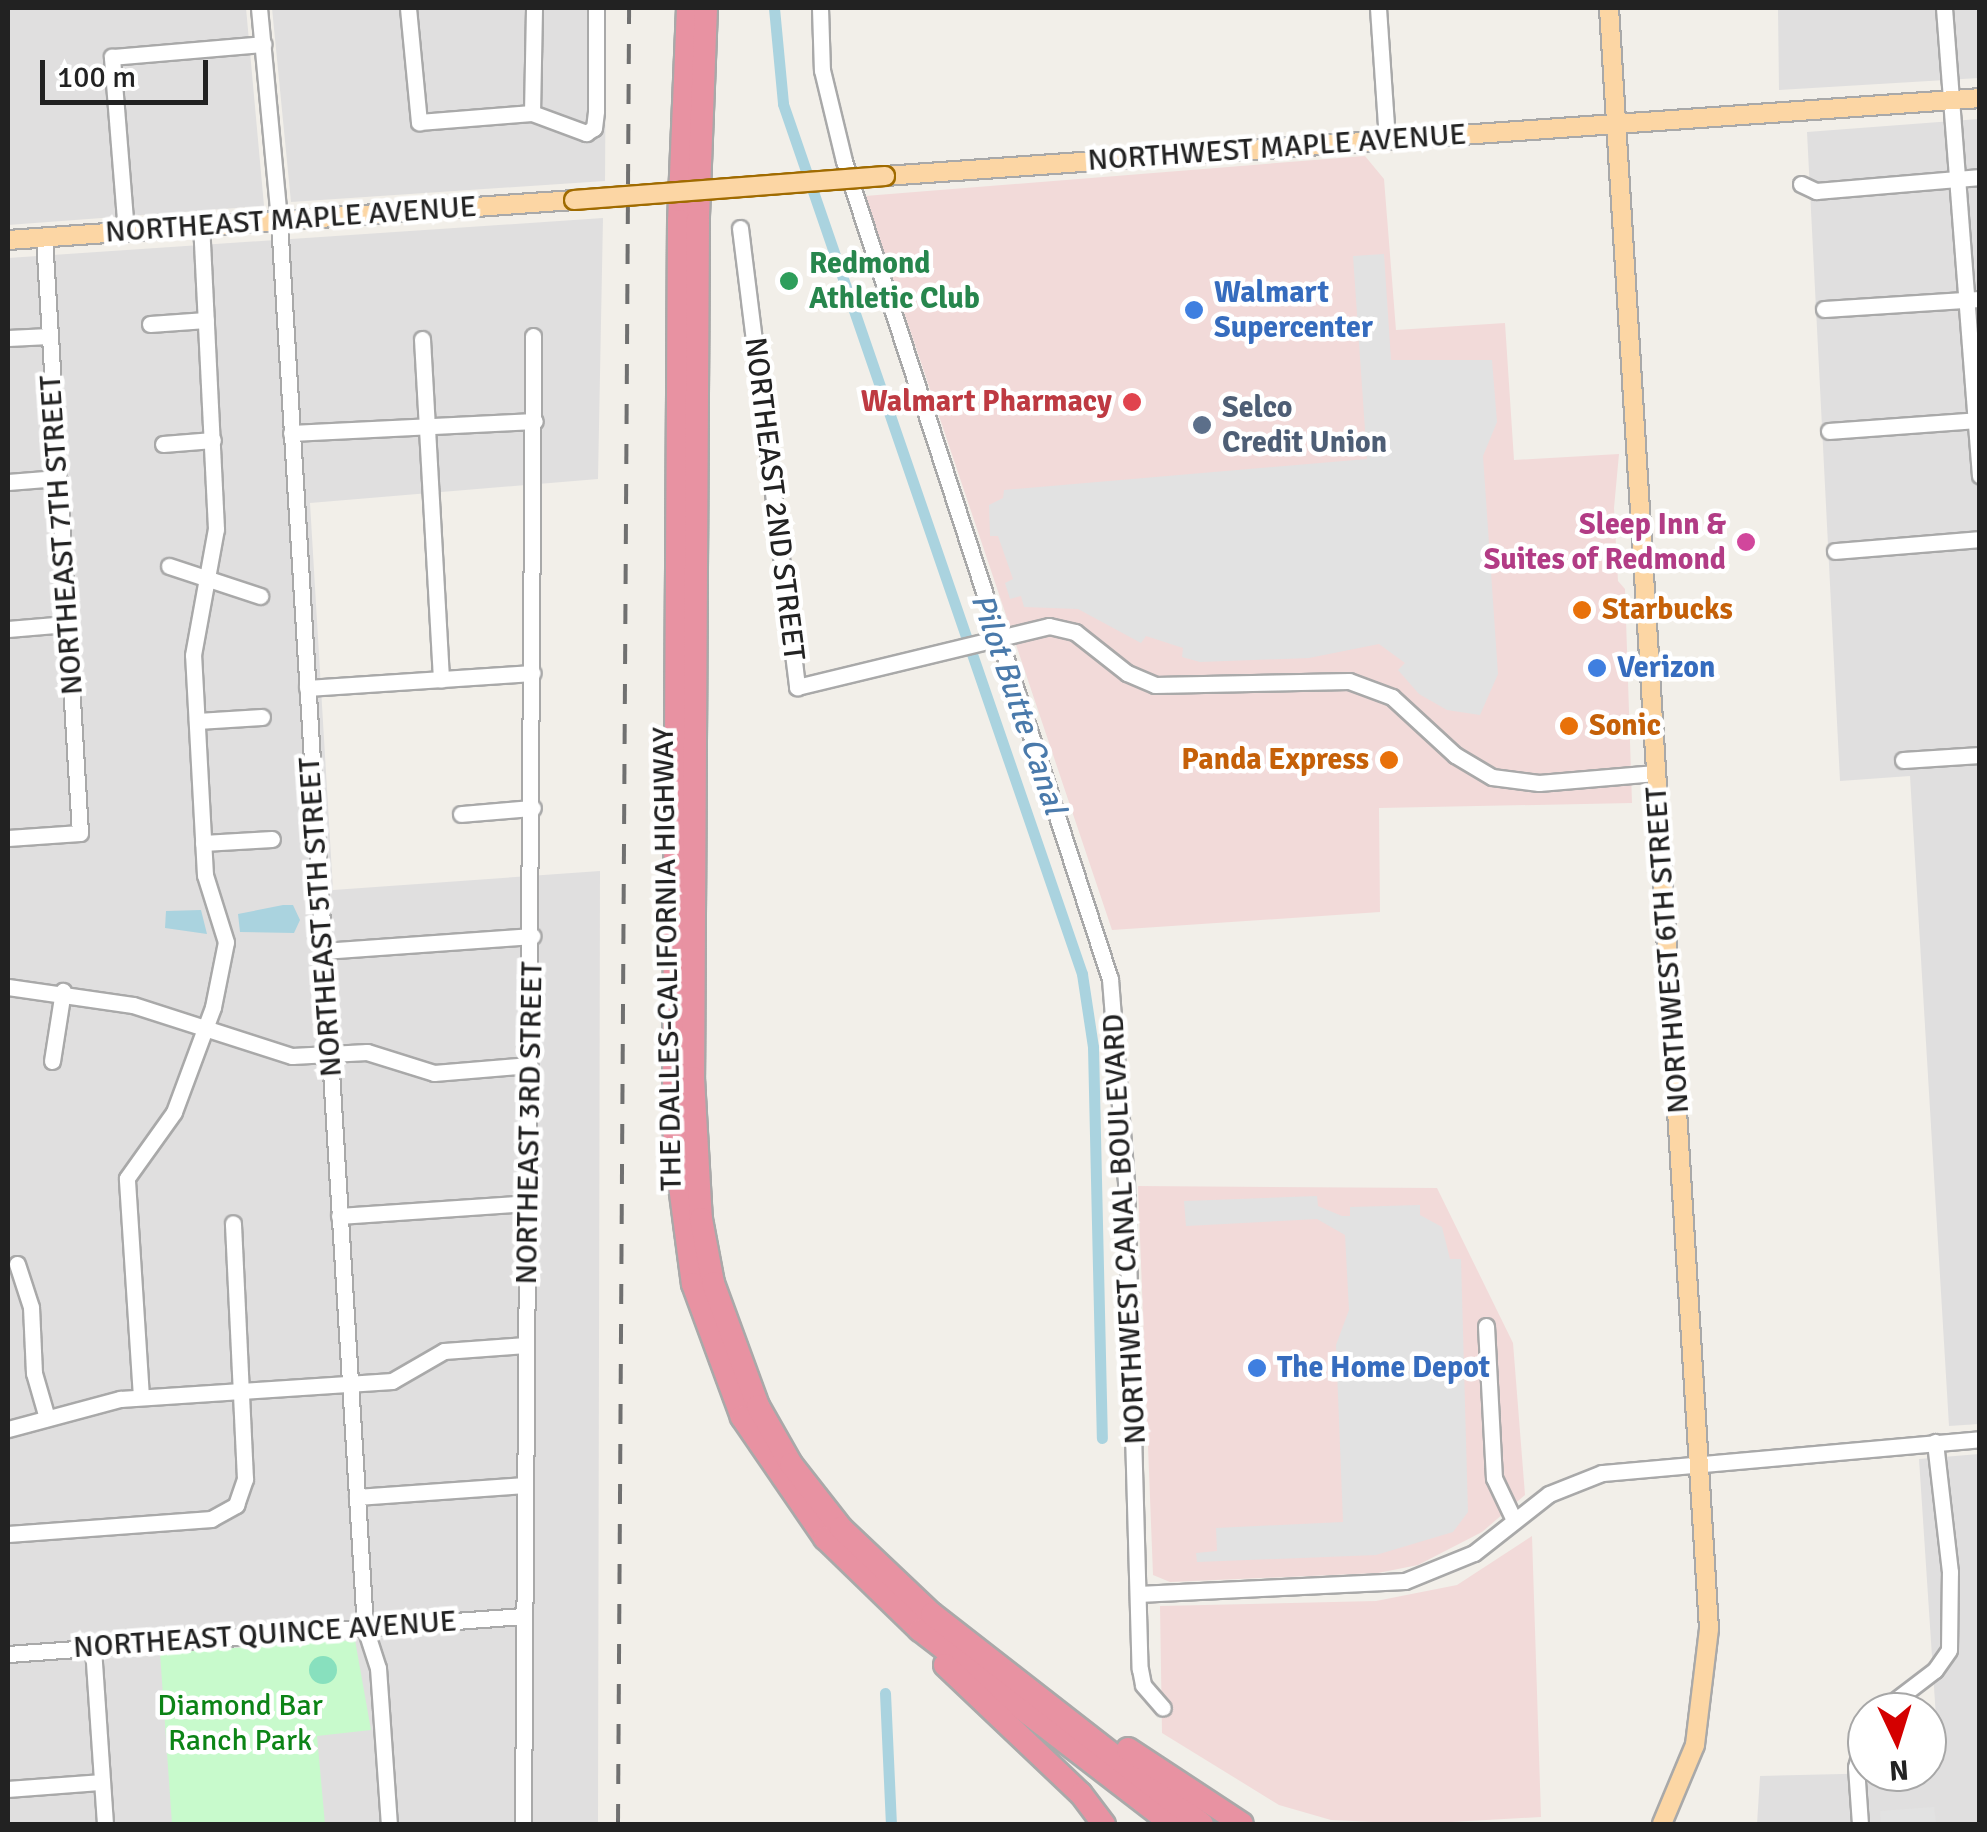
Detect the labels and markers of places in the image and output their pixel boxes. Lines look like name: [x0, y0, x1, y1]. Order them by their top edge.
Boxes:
place label: Redmond Athletic Club: [809, 246, 980, 316]
marker: Redmond Athletic Club: [778, 270, 800, 292]
place label: Walmart Supercenter: [1214, 275, 1373, 346]
marker: Walmart Supercenter: [1183, 299, 1205, 321]
place label: Walmart Pharmacy: [861, 384, 1112, 420]
place label: Selco Credit Union: [1222, 390, 1387, 460]
marker: Walmart Pharmacy: [1121, 391, 1143, 413]
marker: Selco Credit Union: [1191, 414, 1213, 436]
place label: Sleep Inn & Suites of Redmond: [1484, 507, 1726, 578]
marker: Sleep Inn & Suites of Redmond: [1735, 531, 1757, 553]
place label: Starbucks: [1602, 592, 1733, 628]
marker: Starbucks: [1571, 599, 1593, 621]
place label: Verizon: [1617, 650, 1715, 686]
marker: Verizon: [1586, 657, 1608, 679]
place label: Sonic: [1589, 708, 1661, 744]
marker: Sonic: [1558, 715, 1580, 737]
place label: Panda Express: [1181, 742, 1369, 778]
marker: Panda Express: [1378, 749, 1400, 771]
place label: The Home Depot: [1277, 1350, 1490, 1386]
marker: The Home Depot: [1246, 1357, 1268, 1379]

